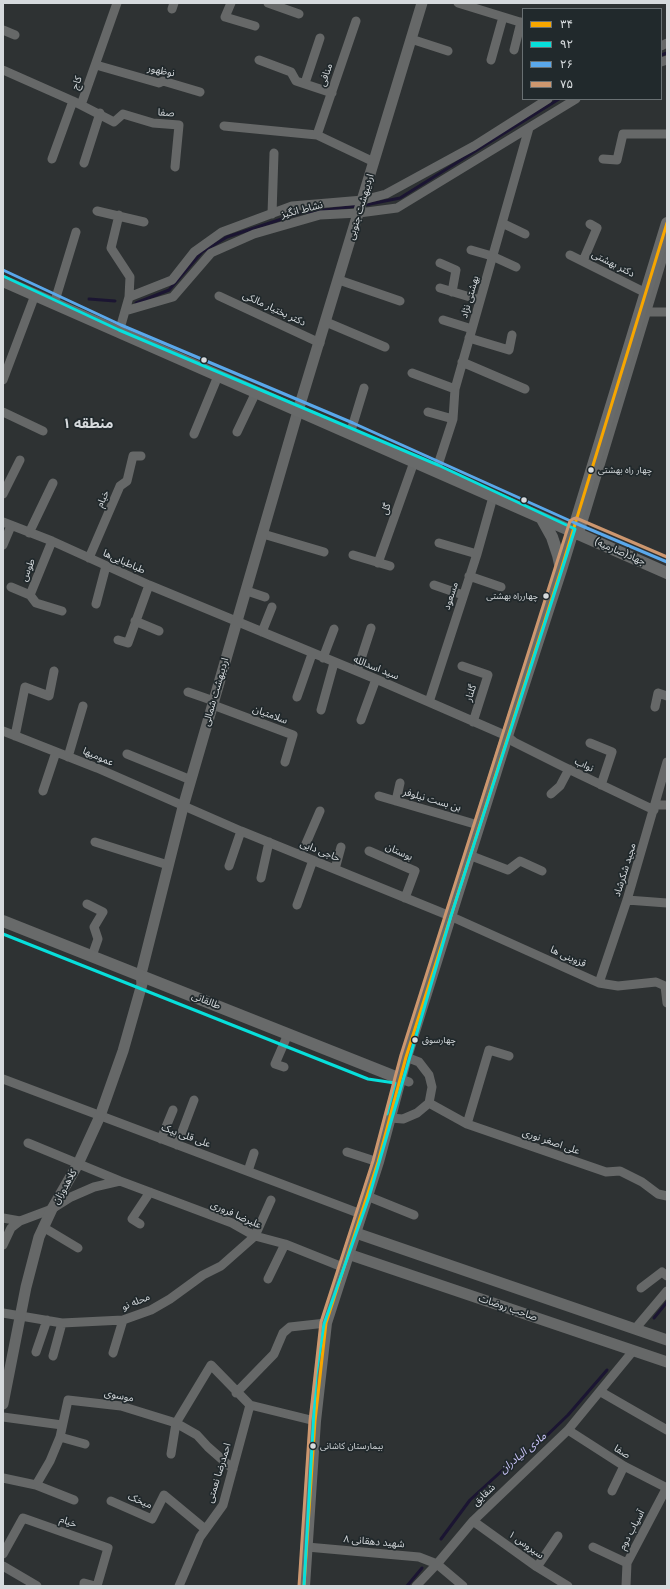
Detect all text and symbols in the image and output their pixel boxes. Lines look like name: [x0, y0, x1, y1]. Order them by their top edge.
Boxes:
legend: [522, 8, 662, 100]
text: ۳۴: [560, 17, 573, 31]
text: ۹۲: [560, 37, 573, 51]
text: ۲۶: [560, 57, 573, 71]
street label: نوظهور: [146, 62, 176, 80]
street label: منافی: [317, 62, 335, 88]
street label: کاج: [69, 75, 85, 91]
text: ۷۵: [560, 77, 573, 91]
street label: صفا: [157, 106, 175, 120]
street label: اردیبهشت جنوبی: [345, 173, 377, 241]
street label: نشاط انگیز: [280, 199, 324, 221]
street label: دکتر بهشتی: [590, 248, 636, 280]
street label: بهشتی نژاد: [458, 274, 482, 320]
street label: دکتر بختیار مالکی: [241, 289, 307, 329]
unlabelled marker: [199, 355, 209, 365]
district label: منطقه ۱: [63, 416, 113, 432]
marker: چهار راه بهشتی: [586, 465, 596, 475]
place label: چهار راه بهشتی: [598, 465, 652, 475]
street label: خیام: [94, 489, 112, 509]
unlabelled marker: [519, 495, 529, 505]
street label: گل: [378, 502, 394, 516]
street label: جهاد(صارمیه): [593, 536, 647, 568]
street label: طباطبایی‌ها: [101, 547, 147, 577]
street label: طوس: [18, 557, 38, 583]
street label: مسعود: [441, 581, 461, 611]
place label: چهارراه بهشتی: [486, 591, 538, 601]
marker: چهارراه بهشتی: [541, 591, 551, 601]
street label: سید اسدالله: [352, 653, 400, 683]
street label: اردیبهشت شمالی: [201, 656, 231, 728]
street label: گلنار: [463, 683, 479, 703]
street label: سلامتیان: [251, 703, 289, 727]
street label: عمومیها: [81, 745, 115, 769]
street label: نواب: [573, 755, 595, 775]
street label: بن بست نیلوفر: [402, 786, 462, 814]
street label: حاجی دایی: [298, 838, 342, 864]
street label: بوستان: [383, 841, 415, 863]
street label: مجید شکرشاد: [611, 842, 639, 898]
street label: قزوینی ها: [548, 944, 588, 970]
street label: طالقانی: [190, 990, 222, 1012]
marker: چهارسوق: [410, 1035, 420, 1045]
place label: چهارسوق: [422, 1035, 456, 1045]
street label: علی قلی بیک: [160, 1122, 212, 1150]
street label: علی اصغر نوری: [521, 1127, 581, 1157]
street label: کلاهدوزان: [50, 1167, 80, 1207]
street label: علیرضا فروری: [209, 1199, 263, 1231]
street label: محله نو: [120, 1291, 152, 1313]
street label: صاحب روضات: [477, 1292, 539, 1324]
street label: موسوی: [103, 1387, 135, 1405]
water label: مادی الیادران: [497, 1430, 549, 1476]
marker: بیمارستان کاشانی: [308, 1441, 318, 1451]
place label: بیمارستان کاشانی: [320, 1441, 383, 1451]
street label: احمدرضا نعمتی: [204, 1442, 234, 1504]
street label: صفا: [612, 1442, 632, 1462]
street label: شقایق: [470, 1481, 498, 1509]
street label: میخک: [126, 1491, 154, 1511]
street label: آسیاب دوم: [616, 1508, 648, 1552]
street label: خیام: [58, 1513, 78, 1531]
street label: سیروس ۱: [506, 1528, 546, 1562]
street label: شهید دهقانی ۸: [343, 1533, 405, 1551]

